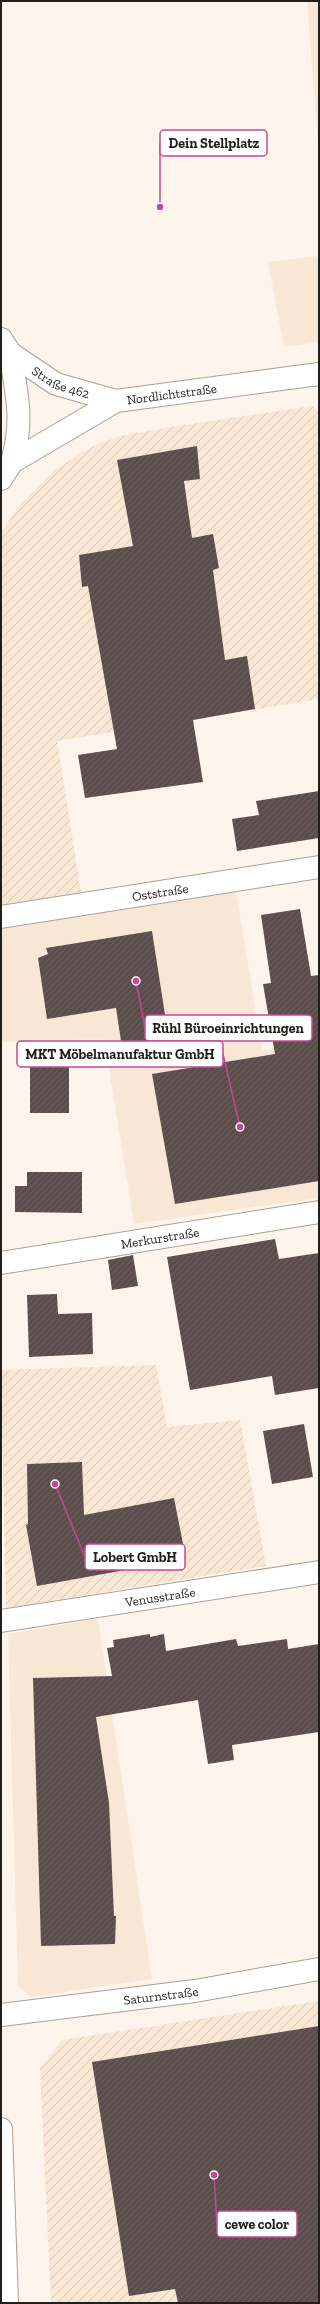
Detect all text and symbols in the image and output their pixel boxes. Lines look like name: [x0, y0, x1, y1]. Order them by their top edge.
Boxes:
callout: Dein Stellplatz: [160, 130, 267, 156]
text: Dein Stellplatz: [168, 135, 260, 152]
street label: Straße 462: [29, 363, 92, 401]
street label: Nordlichtstraße: [126, 380, 218, 407]
street label: Oststraße: [131, 880, 189, 904]
callout: Rühl Büroeinrichtungen: [145, 1015, 312, 1041]
text: Rühl Büroeinrichtungen: [152, 1020, 304, 1037]
callout: MKT Möbelmanufaktur GmbH: [17, 1041, 223, 1067]
text: MKT Möbelmanufaktur GmbH: [25, 1046, 215, 1063]
street label: Merkurstraße: [120, 1224, 200, 1251]
callout: Lobert GmbH: [85, 1544, 185, 1570]
text: Lobert GmbH: [93, 1549, 177, 1566]
street label: Venusstraße: [123, 1584, 196, 1609]
street label: Saturnstraße: [123, 1983, 199, 2007]
callout: cewe color: [217, 2211, 297, 2237]
text: cewe color: [225, 2216, 289, 2233]

